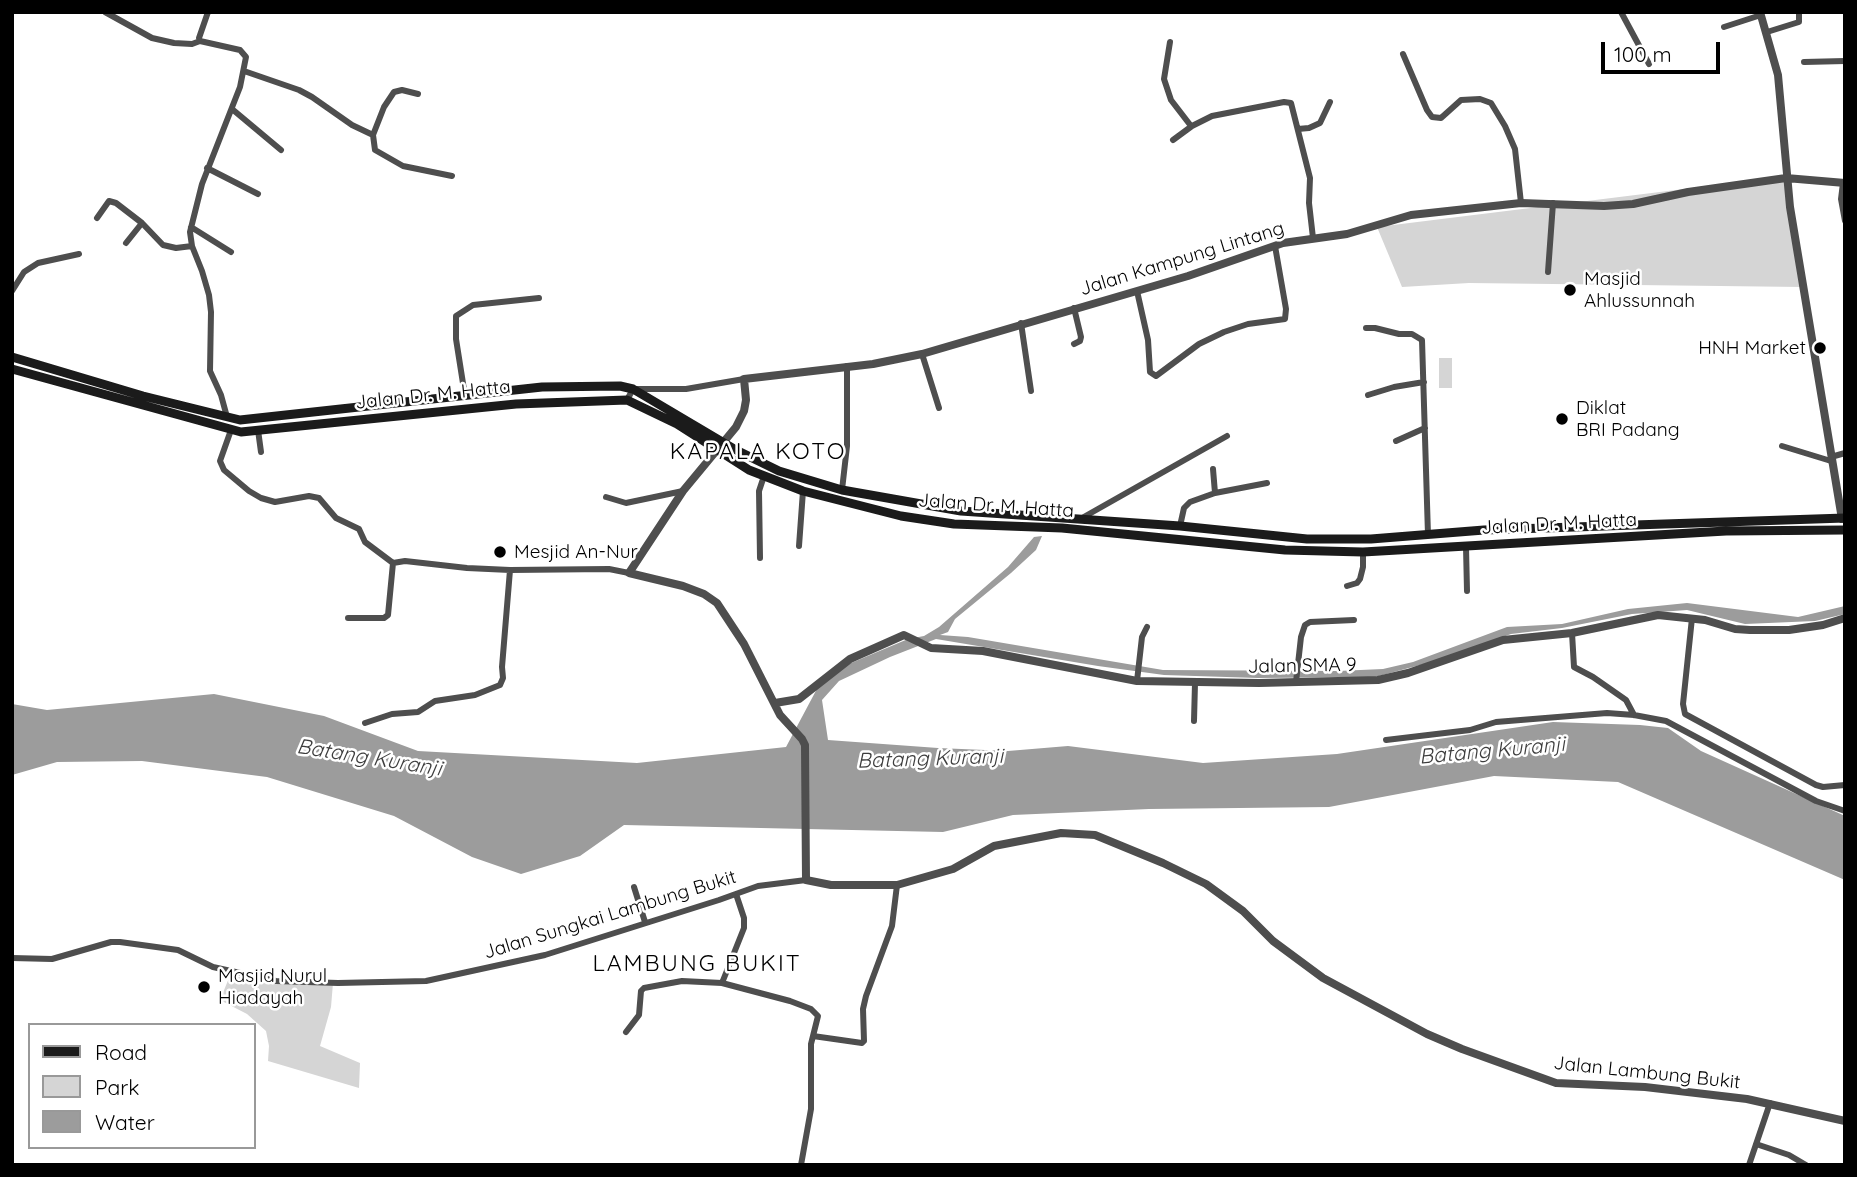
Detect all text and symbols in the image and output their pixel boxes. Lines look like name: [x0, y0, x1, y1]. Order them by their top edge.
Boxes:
scale bar: [1605, 28, 1724, 72]
text: 100 m: [1614, 41, 1672, 67]
street label: Jalan Kampung Lintang: [1077, 217, 1287, 301]
place label: Masjid Ahlussunnah: [1584, 268, 1695, 312]
marker: Masjid Ahlussunnah: [1562, 282, 1578, 298]
place label: HNH Market: [1698, 337, 1806, 359]
marker: HNH Market: [1812, 340, 1828, 356]
street label: Jalan Dr. M. Hatta: [354, 376, 512, 414]
place label: Diklat BRI Padang: [1576, 397, 1680, 441]
marker: Diklat BRI Padang: [1554, 411, 1570, 427]
district label: KAPALA KOTO: [671, 438, 845, 466]
street label: Jalan Dr. M. Hatta: [917, 489, 1075, 523]
street label: Jalan Dr. M. Hatta: [1481, 509, 1637, 539]
place label: Mesjid An-Nur: [514, 541, 638, 563]
marker: Mesjid An-Nur: [492, 544, 508, 560]
street label: Jalan SMA 9: [1247, 654, 1357, 678]
water label: Batang Kuranji: [1418, 732, 1566, 770]
water label: Batang Kuranji: [295, 734, 443, 782]
water label: Batang Kuranji: [857, 744, 1003, 774]
street label: Jalan Sungkai Lambung Bukit: [481, 866, 739, 964]
district label: LAMBUNG BUKIT: [594, 950, 800, 978]
place label: Masjid Nurul Hiadayah: [218, 965, 327, 1009]
marker: Masjid Nurul Hiadayah: [196, 979, 212, 995]
legend: [28, 1023, 256, 1149]
text: Road: [95, 1039, 147, 1065]
street label: Jalan Lambung Bukit: [1553, 1052, 1741, 1094]
text: Park: [95, 1074, 139, 1100]
text: Water: [95, 1109, 155, 1135]

